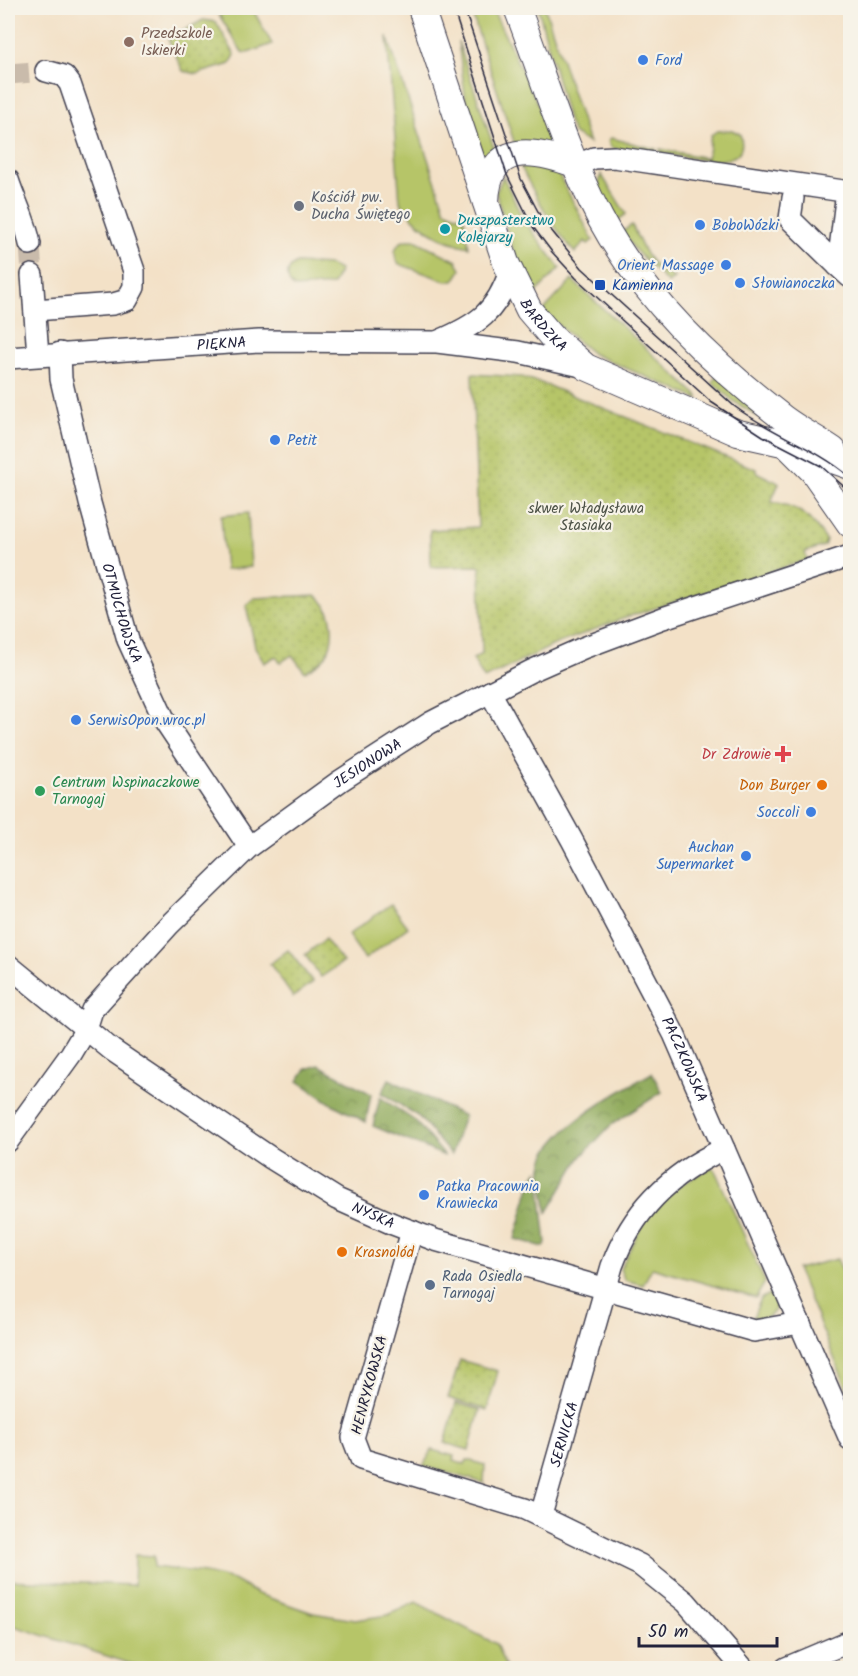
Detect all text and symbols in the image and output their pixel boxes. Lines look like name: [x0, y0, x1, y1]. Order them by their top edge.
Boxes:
place label: Przedszkole Iskierki: [141, 22, 212, 63]
marker: Przedszkole Iskierki: [122, 35, 136, 49]
place label: Ford: [655, 49, 683, 73]
marker: Ford: [636, 53, 650, 67]
place label: Kościół pw. Ducha Świętego: [311, 186, 410, 227]
marker: Kościół pw. Ducha Świętego: [292, 199, 306, 213]
place label: Duszpasterstwo Kolejarzy: [457, 209, 554, 250]
place label: BoboWózki: [712, 214, 780, 238]
marker: BoboWózki: [693, 218, 707, 232]
marker: Duszpasterstwo Kolejarzy: [438, 222, 452, 236]
place label: Orient Massage: [617, 254, 714, 278]
marker: Orient Massage: [719, 258, 733, 272]
place label: Słowianoczka: [752, 272, 835, 296]
place label: Kamienna: [612, 274, 673, 298]
marker: Słowianoczka: [733, 276, 747, 290]
marker: Kamienna: [593, 278, 607, 292]
street label: BARDZKA: [512, 295, 572, 358]
street label: PIĘKNA: [196, 331, 247, 358]
place label: Petit: [287, 429, 317, 453]
marker: Petit: [268, 433, 282, 447]
park label: skwer Władysława Stasiaka: [528, 497, 644, 538]
street label: OTMUCHOWSKA: [94, 560, 148, 668]
place label: SerwisOpon.wroc.pl: [88, 709, 206, 733]
marker: SerwisOpon.wroc.pl: [69, 713, 83, 727]
street label: JESIONOWA: [328, 733, 407, 795]
place label: Dr Zdrowie: [701, 743, 771, 767]
marker: Dr Zdrowie: [776, 747, 790, 761]
place label: Centrum Wspinaczkowe Tarnogaj: [52, 771, 200, 812]
place label: Don Burger: [739, 774, 811, 798]
marker: Don Burger: [815, 778, 829, 792]
marker: Centrum Wspinaczkowe Tarnogaj: [33, 784, 47, 798]
place label: Soccoli: [757, 801, 800, 825]
marker: Soccoli: [804, 805, 818, 819]
place label: Auchan Supermarket: [656, 836, 734, 877]
marker: Auchan Supermarket: [739, 849, 753, 863]
street label: PACZKOWSKA: [654, 1013, 713, 1106]
place label: Patka Pracownia Krawiecka: [436, 1175, 539, 1216]
marker: Patka Pracownia Krawiecka: [417, 1188, 431, 1202]
street label: NYSKA: [348, 1196, 398, 1236]
place label: Krasnolód: [354, 1241, 415, 1265]
marker: Krasnolód: [335, 1245, 349, 1259]
place label: Rada Osiedla Tarnogaj: [442, 1265, 522, 1306]
marker: Rada Osiedla Tarnogaj: [423, 1278, 437, 1292]
street label: HENRYKOWSKA: [345, 1333, 395, 1438]
street label: SERNICKA: [544, 1399, 586, 1470]
scale bar: [639, 1610, 777, 1648]
text: 50 m: [648, 1618, 688, 1647]

